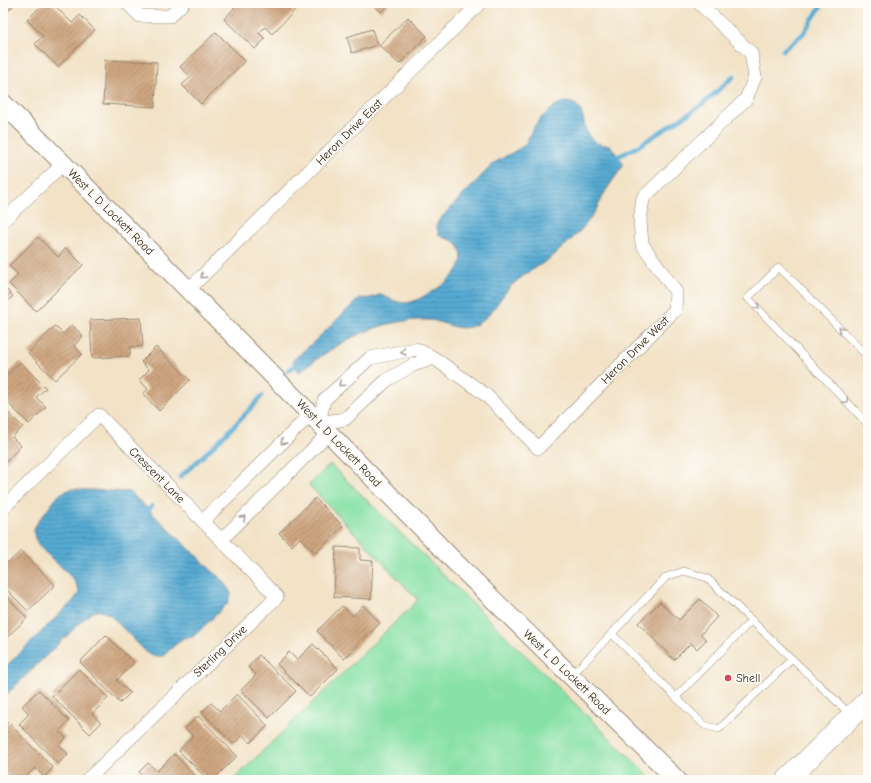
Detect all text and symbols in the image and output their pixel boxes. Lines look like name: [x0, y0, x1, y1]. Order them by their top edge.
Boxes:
street label: Heron Drive East: [313, 96, 385, 168]
street label: West L D Lockett Road: [65, 166, 157, 258]
one-way arrow: [200, 271, 208, 279]
one-way arrow: [752, 302, 760, 310]
street label: Heron Drive West: [598, 313, 672, 387]
one-way arrow: [838, 326, 846, 334]
one-way arrow: [400, 347, 406, 355]
one-way arrow: [339, 379, 346, 386]
street label: West L D Lockett Road: [294, 396, 384, 490]
one-way arrow: [842, 396, 849, 404]
one-way arrow: [280, 437, 288, 445]
street label: Crescent Lane: [126, 444, 188, 506]
one-way arrow: [238, 515, 246, 523]
street label: Sterling Drive: [190, 622, 250, 680]
street label: West L D Lockett Road: [520, 627, 614, 717]
place label: Shell: [736, 671, 760, 685]
marker: Shell: [723, 673, 733, 683]

